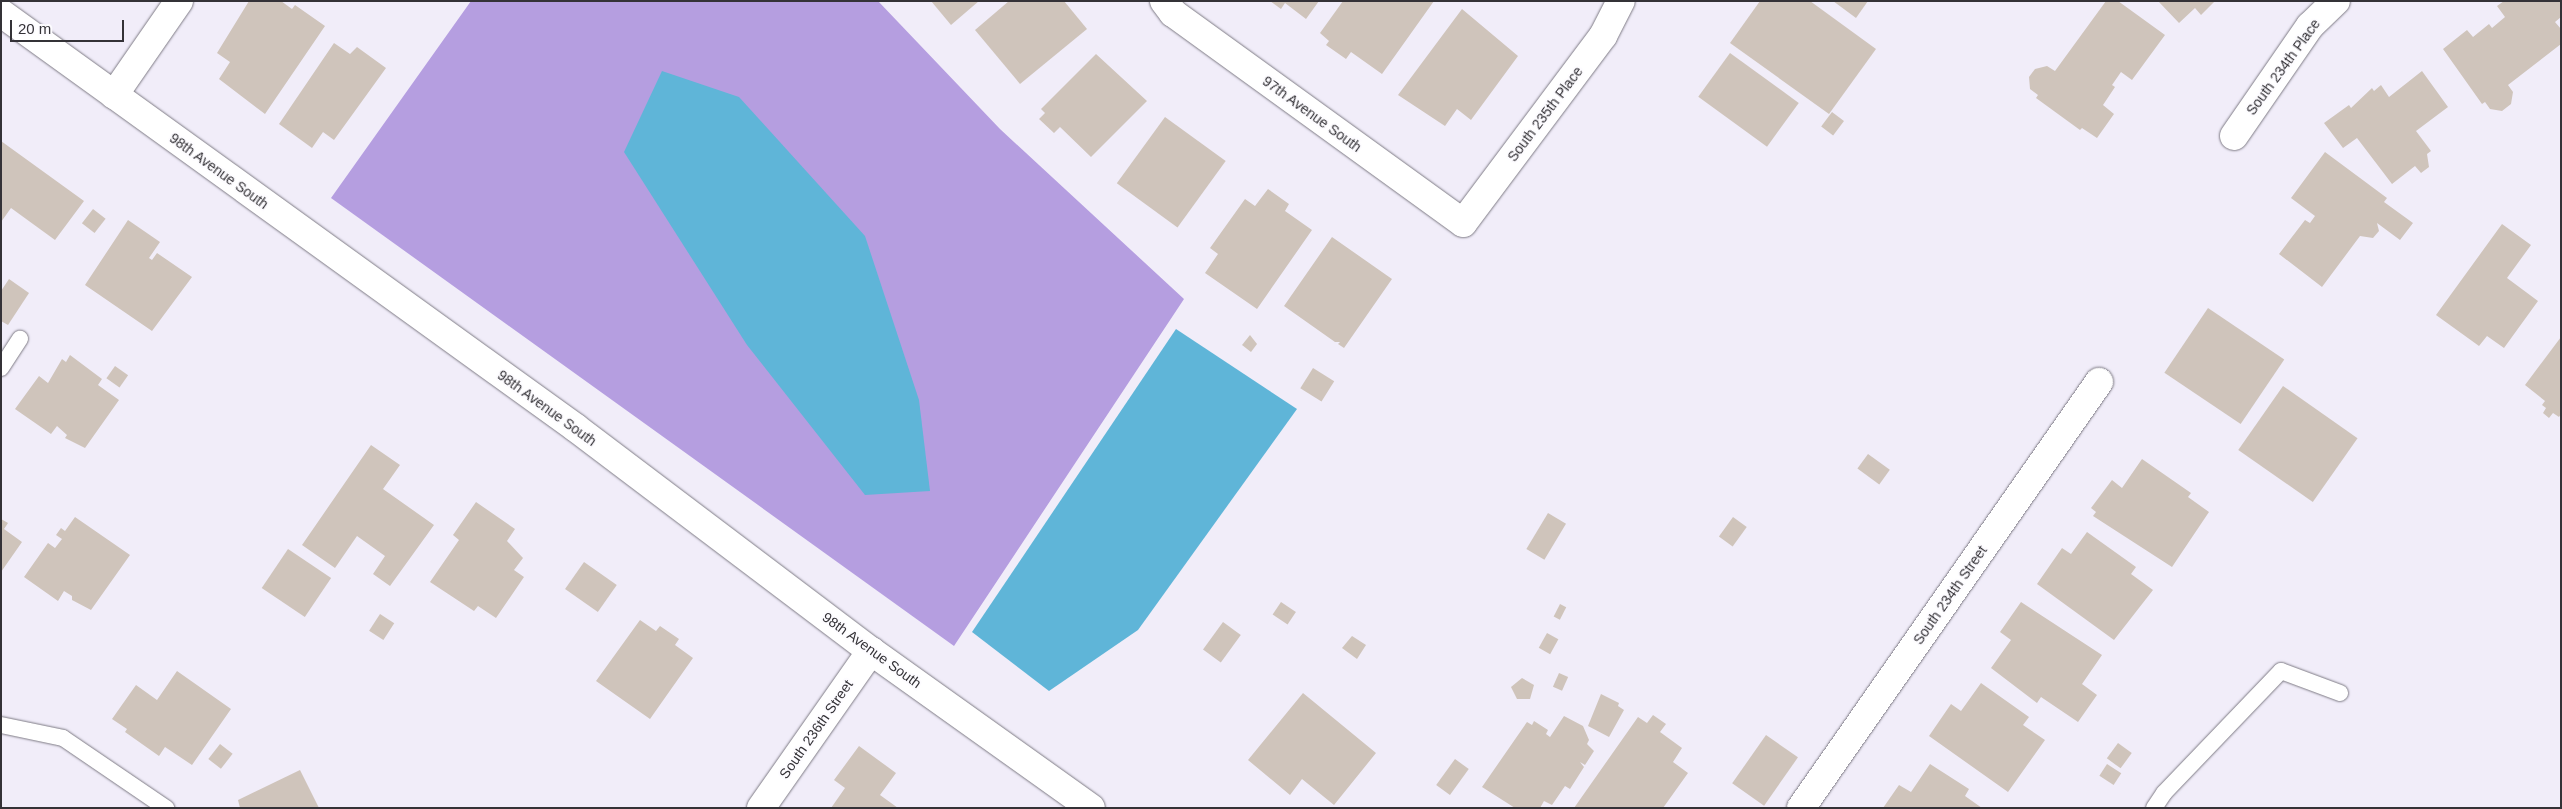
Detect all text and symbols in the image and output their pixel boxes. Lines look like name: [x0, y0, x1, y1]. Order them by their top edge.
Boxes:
scale bar: [12, 10, 126, 42]
street label: South 234th Place: [2243, 16, 2323, 118]
text: 20 m: [18, 20, 51, 37]
street label: South 235th Place: [1504, 63, 1586, 165]
street label: 97th Avenue South: [1259, 72, 1365, 156]
street label: 98th Avenue South: [166, 129, 272, 213]
street label: 98th Avenue South: [494, 366, 600, 450]
street label: South 234th Street: [1910, 542, 1990, 648]
street label: 98th Avenue South: [819, 608, 925, 692]
street label: South 236th Street: [776, 676, 856, 782]

